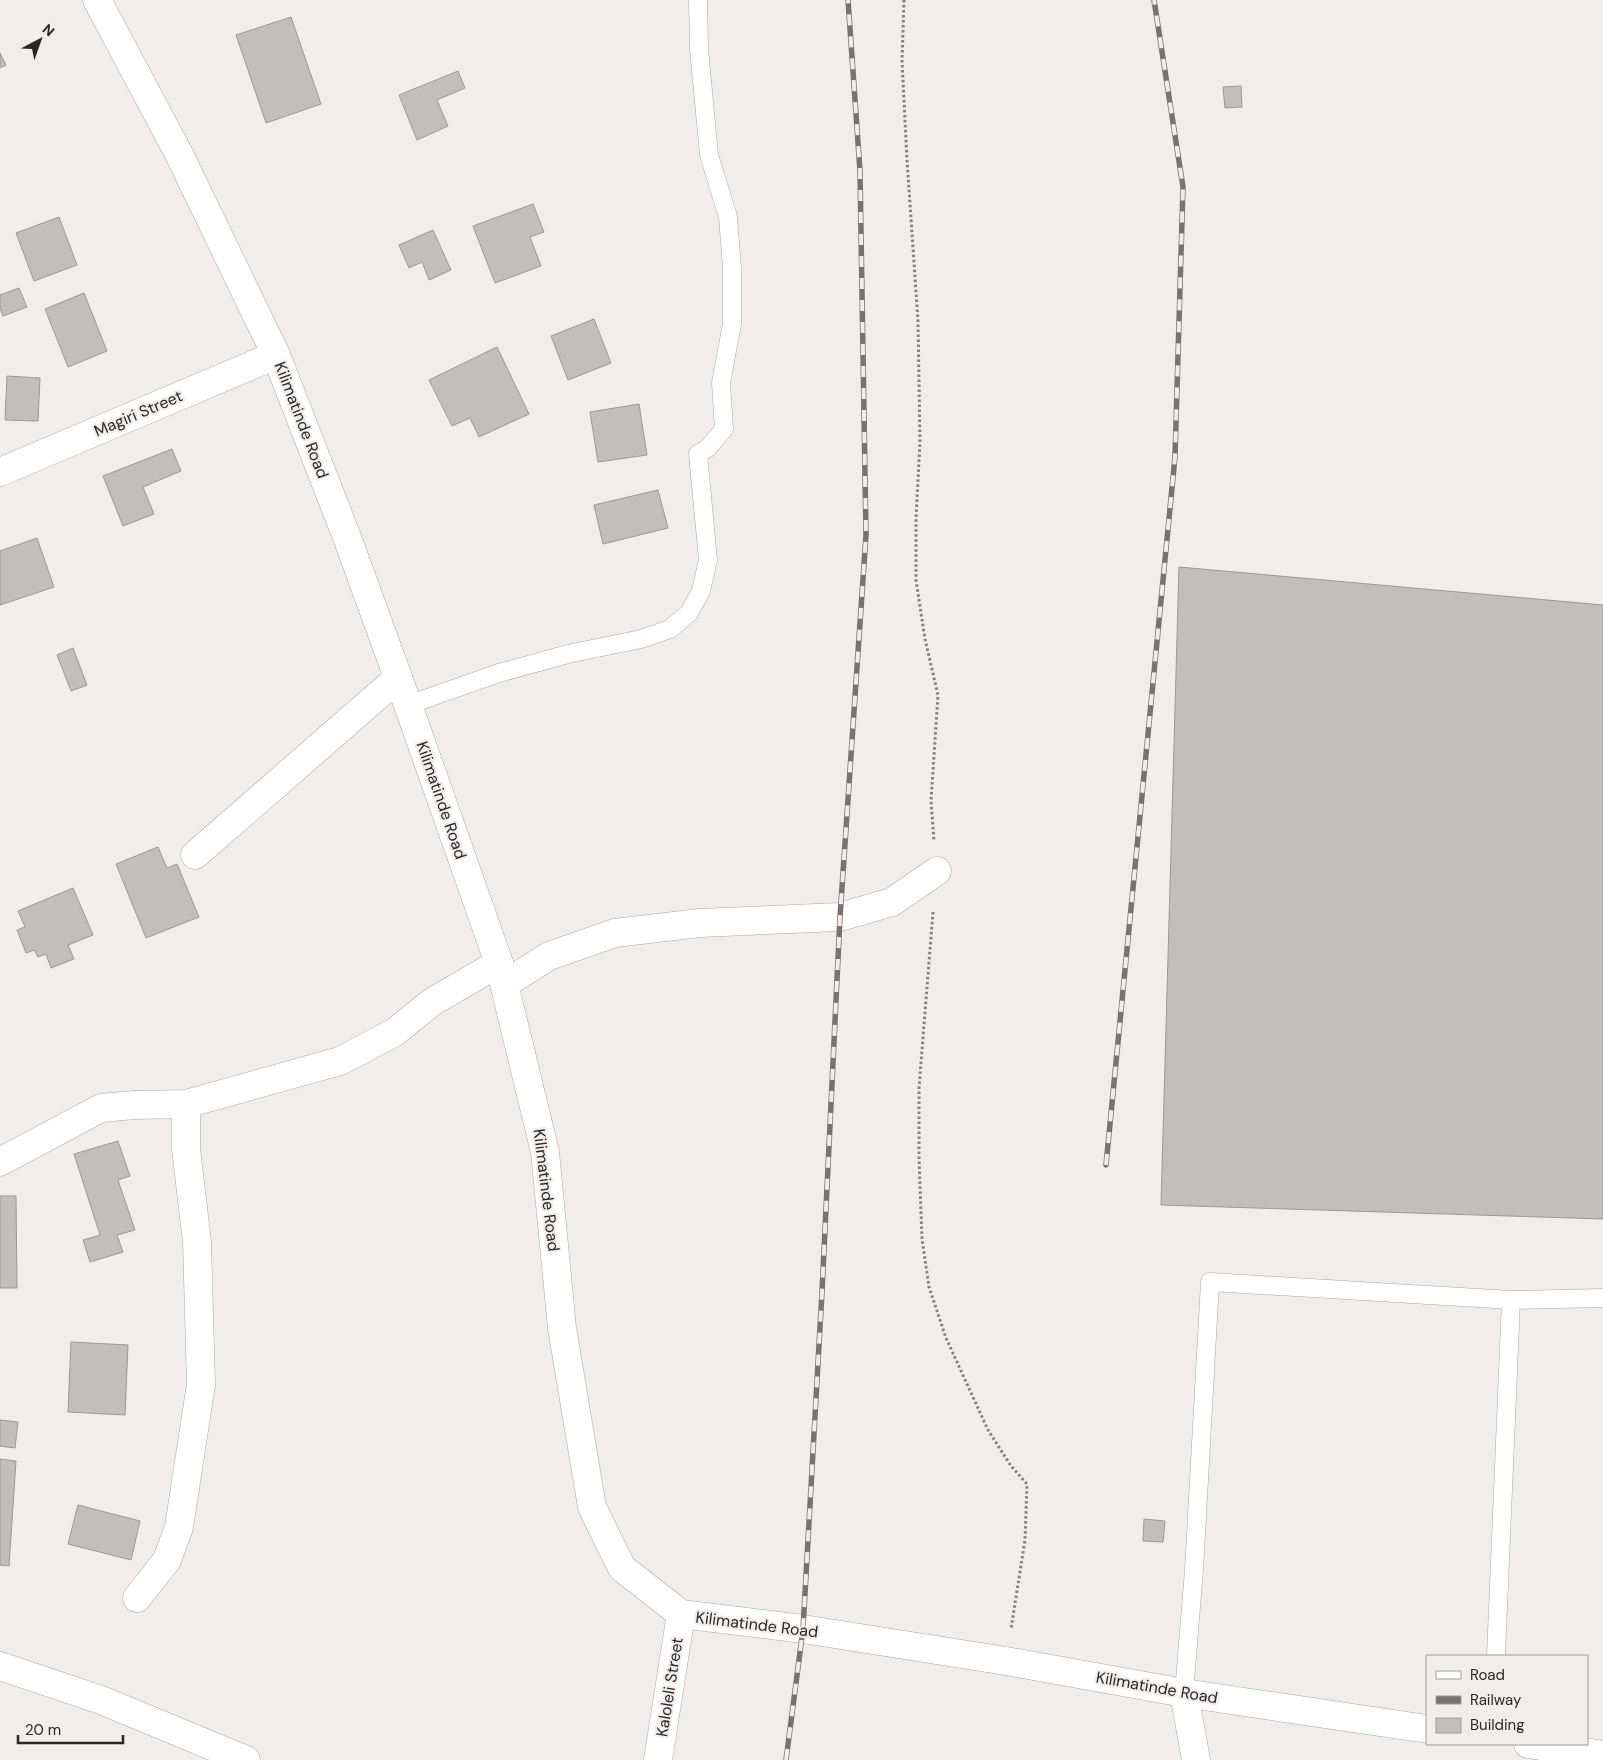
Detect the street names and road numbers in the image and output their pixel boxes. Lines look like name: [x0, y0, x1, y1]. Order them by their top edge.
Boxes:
street label: Kilimatinde Road: [270, 359, 333, 481]
street label: Magiri Street: [91, 385, 186, 442]
street label: Kilimatinde Road: [412, 738, 472, 862]
street label: Kilimatinde Road: [529, 1128, 564, 1253]
street label: Kilimatinde Road: [694, 1607, 819, 1642]
street label: Kaloleli Street: [651, 1636, 688, 1738]
street label: Kilimatinde Road: [1094, 1666, 1219, 1709]

